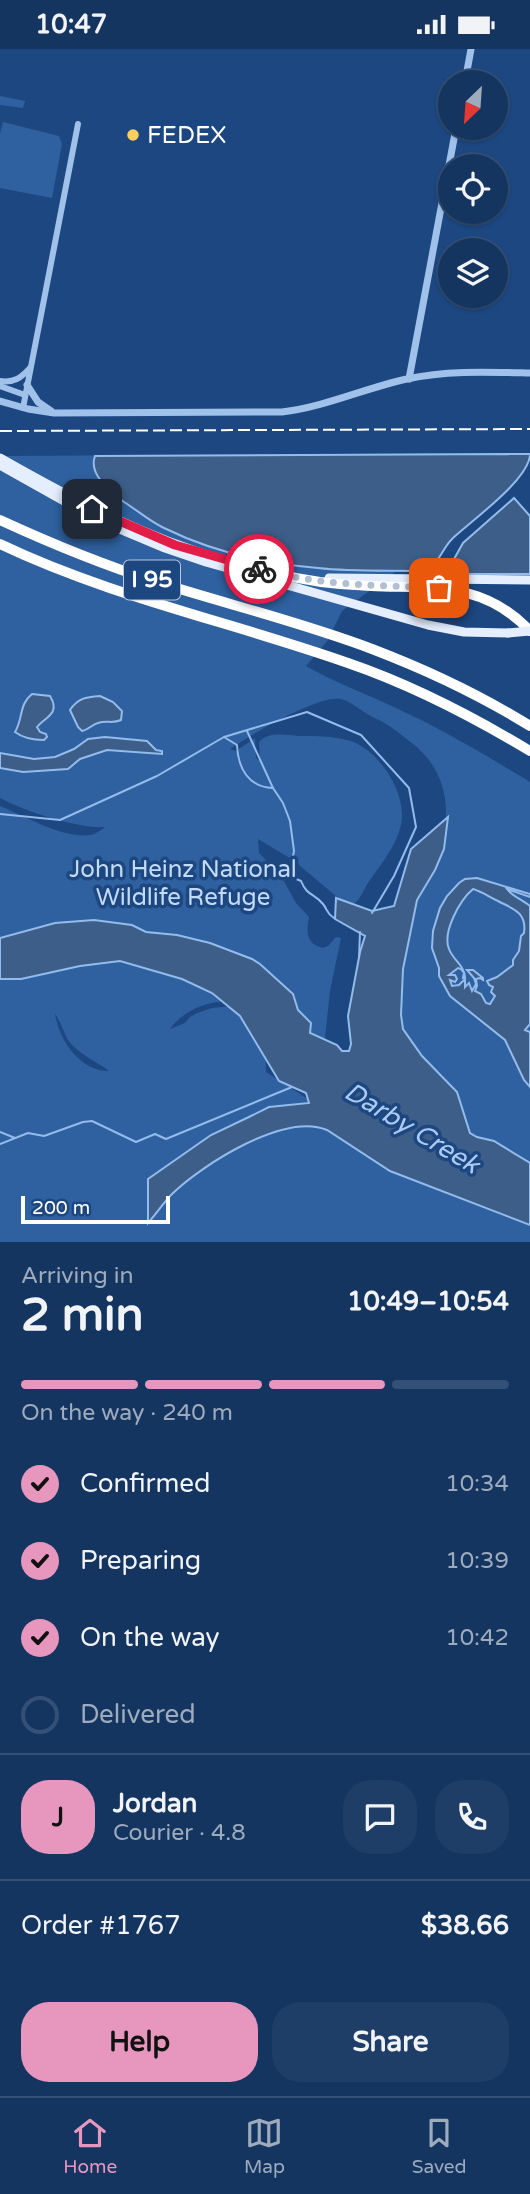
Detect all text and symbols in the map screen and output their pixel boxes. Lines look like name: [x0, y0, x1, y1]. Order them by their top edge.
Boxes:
text: 10:47: [35, 9, 107, 40]
north arrow: [438, 70, 508, 140]
map controls: [438, 70, 508, 308]
place label: FEDEX: [147, 121, 226, 150]
marker: FEDEX: [125, 127, 141, 143]
button: locate: [438, 154, 508, 224]
button: layers: [438, 238, 508, 308]
pin: [62, 479, 122, 539]
icon: home: [73, 490, 111, 528]
courier: [224, 534, 294, 604]
icon: bike: [240, 550, 278, 588]
pin: [409, 558, 469, 618]
road number: I 95: [124, 561, 180, 600]
icon: bag: [420, 569, 458, 607]
park label: John Heinz National Wildlife Refuge: [69, 855, 297, 912]
water label: Darby Creek: [339, 1076, 487, 1181]
scale bar: [21, 1193, 170, 1225]
text: 200 m: [32, 1197, 90, 1219]
text: Arriving in: [21, 1262, 134, 1290]
text: 10:49–10:54: [347, 1286, 509, 1317]
text: 2 min: [21, 1288, 144, 1343]
text: On the way · 240 m: [21, 1399, 233, 1427]
icon: check: [21, 1465, 59, 1503]
text: Confirmed: [80, 1468, 210, 1499]
text: 10:34: [445, 1470, 509, 1498]
icon: check: [21, 1542, 59, 1580]
text: Preparing: [80, 1545, 201, 1576]
text: 10:39: [445, 1547, 509, 1575]
icon: check: [21, 1619, 59, 1657]
text: On the way: [80, 1622, 220, 1653]
text: 10:42: [445, 1624, 509, 1652]
text: Delivered: [80, 1699, 196, 1730]
button: chat: [343, 1780, 417, 1854]
button: phone: [435, 1780, 509, 1854]
text: Jordan: [113, 1788, 197, 1819]
text: J: [52, 1802, 64, 1833]
text: Courier · 4.8: [113, 1819, 246, 1847]
text: Order #1767: [21, 1910, 181, 1941]
text: $38.66: [421, 1910, 509, 1941]
button: Help: [21, 2002, 258, 2082]
button: Share: [272, 2002, 509, 2082]
tab: Home: [63, 2114, 117, 2178]
tab: Map: [244, 2114, 285, 2178]
tab: Saved: [412, 2114, 467, 2178]

